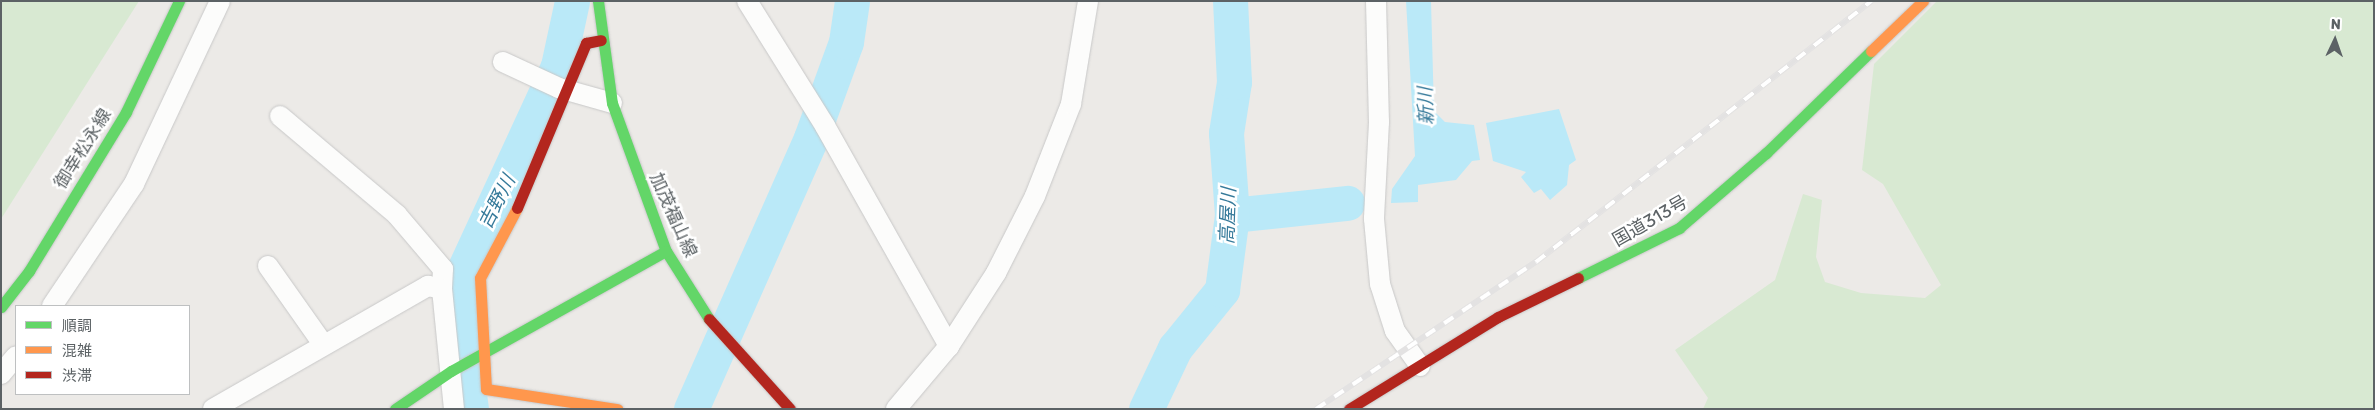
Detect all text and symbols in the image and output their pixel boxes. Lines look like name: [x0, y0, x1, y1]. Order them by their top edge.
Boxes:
north arrow: [2310, 15, 2360, 65]
text: N: [2330, 16, 2341, 33]
water label: 新川: [1414, 87, 1438, 125]
street label: 御幸松永線: [50, 105, 116, 193]
street label: 加茂福山線: [645, 169, 701, 261]
water label: 吉野川: [474, 171, 520, 233]
water label: 高屋川: [1216, 187, 1240, 245]
street label: 国道313号: [1609, 191, 1691, 251]
legend: [15, 305, 190, 395]
text: 順調: [62, 317, 92, 335]
text: 混雑: [62, 342, 92, 360]
text: 渋滞: [62, 367, 92, 385]

